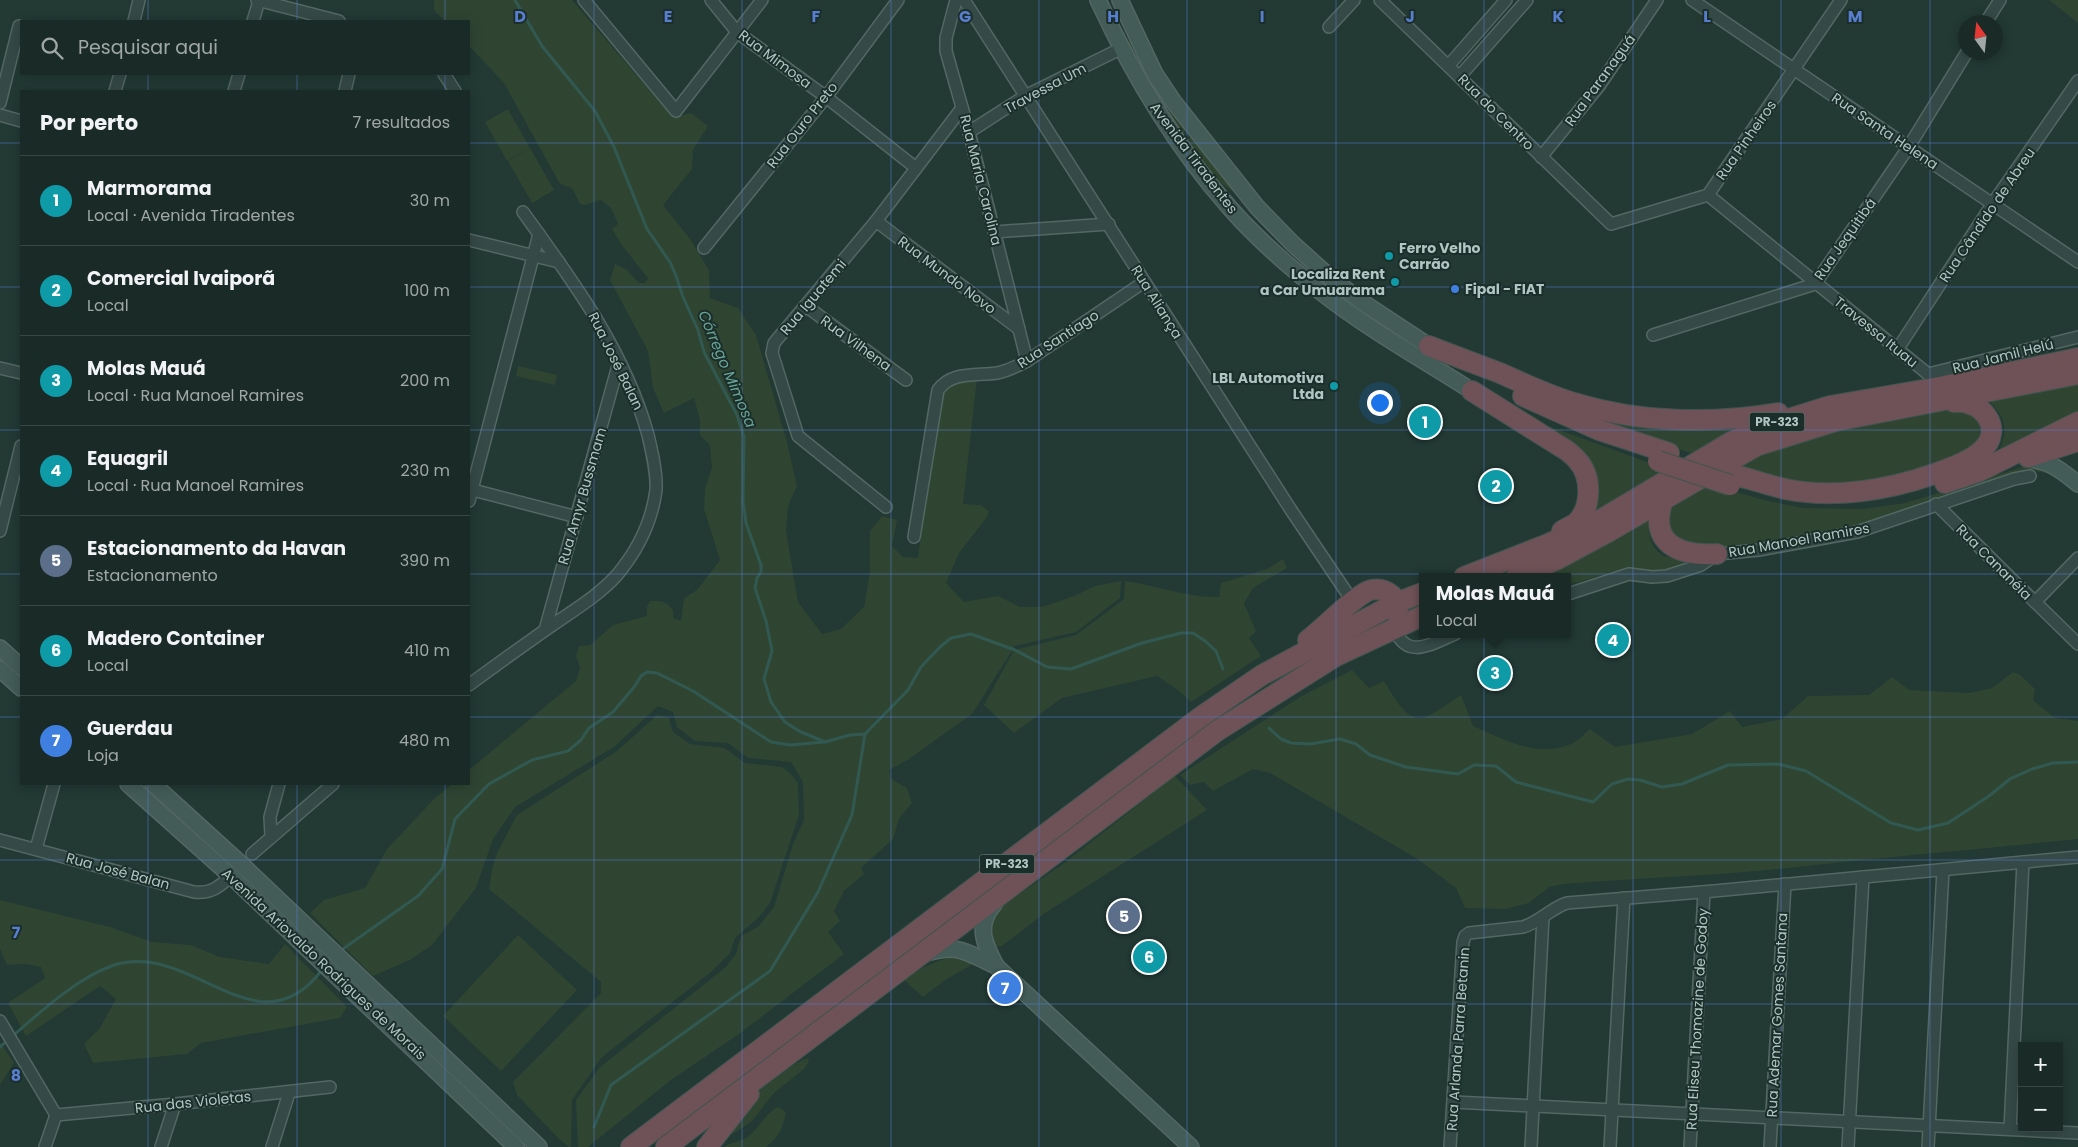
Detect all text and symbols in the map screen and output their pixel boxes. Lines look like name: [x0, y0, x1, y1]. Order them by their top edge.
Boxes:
text: D: [514, 5, 526, 28]
text: E: [664, 5, 672, 28]
text: F: [812, 5, 821, 28]
text: G: [959, 5, 971, 28]
text: H: [1107, 5, 1119, 28]
text: I: [1260, 5, 1264, 28]
text: J: [1405, 5, 1415, 28]
text: K: [1552, 5, 1564, 28]
text: L: [1703, 5, 1711, 28]
text: M: [1848, 5, 1862, 28]
north arrow: [1958, 15, 2003, 60]
search box: [20, 20, 470, 75]
street label: Rua Mimosa: [735, 25, 815, 93]
street label: Rua Paranaguá: [1560, 30, 1640, 130]
icon: search: [38, 34, 66, 62]
text: Pesquisar aqui: [78, 34, 218, 61]
street label: Travessa Um: [1000, 58, 1090, 118]
street label: Rua do Centro: [1453, 69, 1539, 155]
street label: Rua Ouro Preto: [762, 78, 842, 172]
street label: Rua Santa Helena: [1828, 88, 1942, 174]
street label: Rua Pinheiros: [1711, 96, 1781, 184]
street label: Avenida Tiradentes: [1145, 98, 1243, 218]
text: Por perto: [40, 108, 138, 137]
text: 7 resultados: [353, 111, 450, 134]
street label: Rua Maria Carolina: [955, 113, 1007, 247]
street label: Rua Cândido de Abreu: [1934, 144, 2040, 286]
text: Marmorama: [87, 175, 212, 202]
text: 1: [53, 189, 59, 212]
text: 30 m: [410, 189, 450, 212]
street label: Rua Jequitibá: [1809, 194, 1881, 284]
text: Local · Avenida Tiradentes: [87, 204, 295, 227]
street label: Rua Mundo Novo: [894, 231, 1000, 319]
place label: Ferro Velho Carrão: [1399, 238, 1481, 274]
marker: Ferro Velho Carrão: [1383, 250, 1395, 262]
street label: Rua Iguatemi: [775, 255, 851, 339]
street label: Rua Aliança: [1126, 261, 1188, 343]
place label: Localiza Rent a Car Umuarama: [1260, 264, 1385, 300]
text: Comercial Ivaiporã: [87, 265, 275, 292]
marker: Localiza Rent a Car Umuarama: [1389, 276, 1401, 288]
text: 2: [51, 279, 61, 302]
text: 100 m: [404, 279, 450, 302]
place label: Fipal - FIAT: [1465, 279, 1544, 299]
marker: Fipal - FIAT: [1449, 283, 1461, 295]
street label: Travessa Ituau: [1830, 292, 1922, 372]
text: Local: [87, 294, 129, 317]
street label: Rua Santiago: [1013, 305, 1103, 373]
water label: Córrego Mimosa: [693, 307, 762, 431]
street label: Rua José Balan: [584, 309, 648, 413]
street label: Rua Vilhena: [817, 310, 895, 376]
street label: Rua Jamil Helú: [1950, 334, 2056, 378]
text: Molas Mauá: [87, 355, 206, 382]
place label: LBL Automotiva Ltda: [1212, 368, 1324, 404]
text: 3: [51, 369, 61, 392]
text: 200 m: [400, 369, 450, 392]
marker: LBL Automotiva Ltda: [1328, 380, 1340, 392]
text: Local · Rua Manoel Ramires: [87, 384, 304, 407]
your location: [1367, 390, 1393, 416]
pin: 1: [1409, 403, 1441, 441]
road number: PR-323: [1750, 412, 1804, 432]
street label: Rua Amyr Bussmam: [553, 425, 611, 567]
text: Equagril: [87, 445, 168, 472]
text: 4: [51, 459, 61, 482]
text: 230 m: [401, 459, 450, 482]
pin: 2: [1480, 467, 1512, 505]
text: Local · Rua Manoel Ramires: [87, 474, 304, 497]
street label: Rua Manoel Ramires: [1727, 518, 1871, 562]
street label: Rua Cananéia: [1952, 520, 2036, 604]
text: Estacionamento da Havan: [87, 535, 346, 562]
text: 5: [51, 549, 61, 572]
text: 390 m: [400, 549, 450, 572]
text: Estacionamento: [87, 564, 218, 587]
popup: [1419, 573, 1571, 638]
text: Molas Mauá: [1436, 580, 1554, 607]
text: Local: [1436, 609, 1477, 632]
pin: 4: [1597, 621, 1629, 659]
text: Madero Container: [87, 625, 264, 652]
text: 6: [51, 639, 61, 662]
text: 410 m: [404, 639, 450, 662]
text: Local: [87, 654, 129, 677]
pin: 3: [1479, 654, 1511, 692]
text: Guerdau: [87, 715, 173, 742]
text: 7: [52, 729, 60, 752]
text: 480 m: [399, 729, 450, 752]
text: Loja: [87, 744, 119, 767]
street label: Rua José Balan: [64, 848, 172, 894]
road number: PR-323: [980, 854, 1034, 874]
street label: Avenida Ariovaldo Rodrigues de Morais: [217, 864, 431, 1064]
pin: 5: [1108, 897, 1140, 935]
street label: Rua Eliseu Thomazine de Godoy: [1681, 907, 1713, 1130]
street label: Rua Ademar Gomes Santana: [1762, 912, 1792, 1118]
text: 7: [12, 921, 21, 944]
pin: 6: [1133, 938, 1165, 976]
street label: Rua Arlanda Parra Betanin: [1442, 946, 1474, 1132]
pin: 7: [989, 969, 1021, 1007]
map controls: [2018, 1042, 2063, 1132]
button: +: [2018, 1042, 2063, 1087]
text: 8: [11, 1064, 21, 1087]
street label: Rua das Violetas: [134, 1086, 252, 1118]
button: −: [2018, 1087, 2063, 1132]

